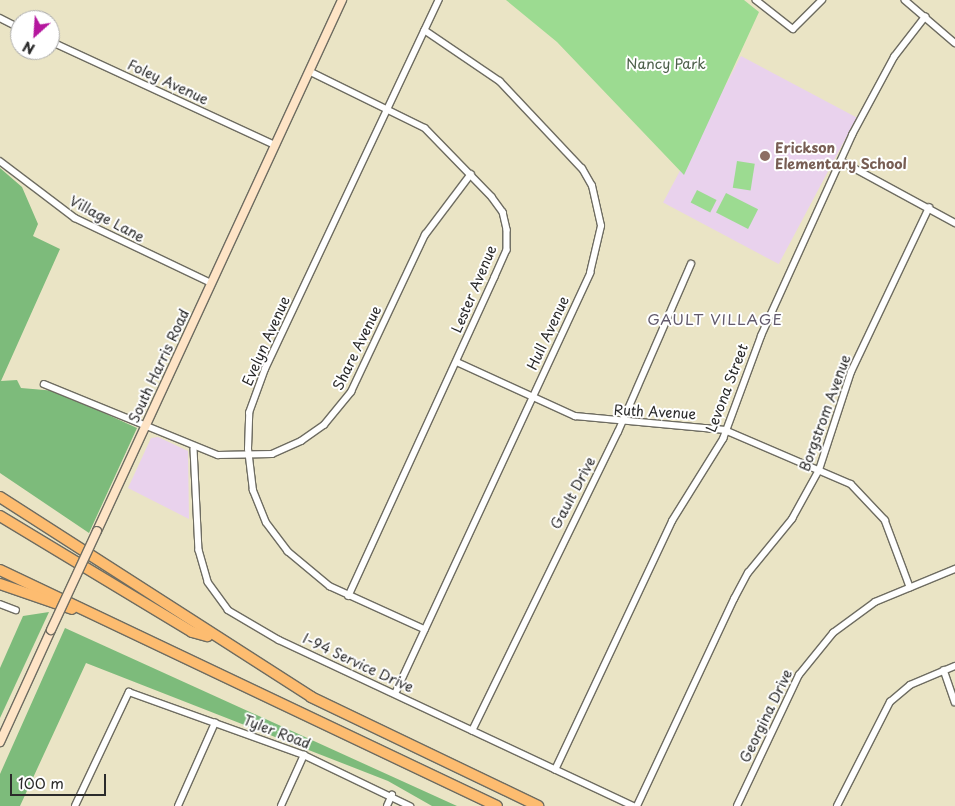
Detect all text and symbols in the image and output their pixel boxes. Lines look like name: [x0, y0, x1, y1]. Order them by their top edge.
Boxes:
north arrow: [10, 10, 60, 60]
text: N: [19, 36, 38, 60]
street label: Foley Avenue: [125, 56, 211, 108]
park label: Nancy Park: [626, 56, 706, 72]
place label: Erickson Elementary School: [775, 140, 907, 172]
marker: Erickson Elementary School: [759, 150, 771, 162]
street label: Village Lane: [67, 192, 147, 246]
street label: Lester Avenue: [448, 243, 500, 335]
street label: Evelyn Avenue: [239, 294, 293, 388]
street label: Hull Avenue: [524, 294, 572, 372]
street label: Share Avenue: [329, 303, 385, 393]
street label: South Harris Road: [125, 306, 193, 426]
district label: GAULT VILLAGE: [646, 310, 784, 328]
street label: Levona Street: [702, 341, 752, 435]
street label: Borgstrom Avenue: [796, 353, 854, 473]
street label: Ruth Avenue: [613, 401, 697, 423]
street label: Gault Drive: [547, 454, 599, 532]
street label: I-94 Service Drive: [300, 630, 416, 696]
street label: Georgina Drive: [736, 666, 796, 766]
street label: Tyler Road: [241, 711, 313, 753]
scale bar: [12, 764, 109, 796]
text: 100 m: [18, 771, 64, 794]

